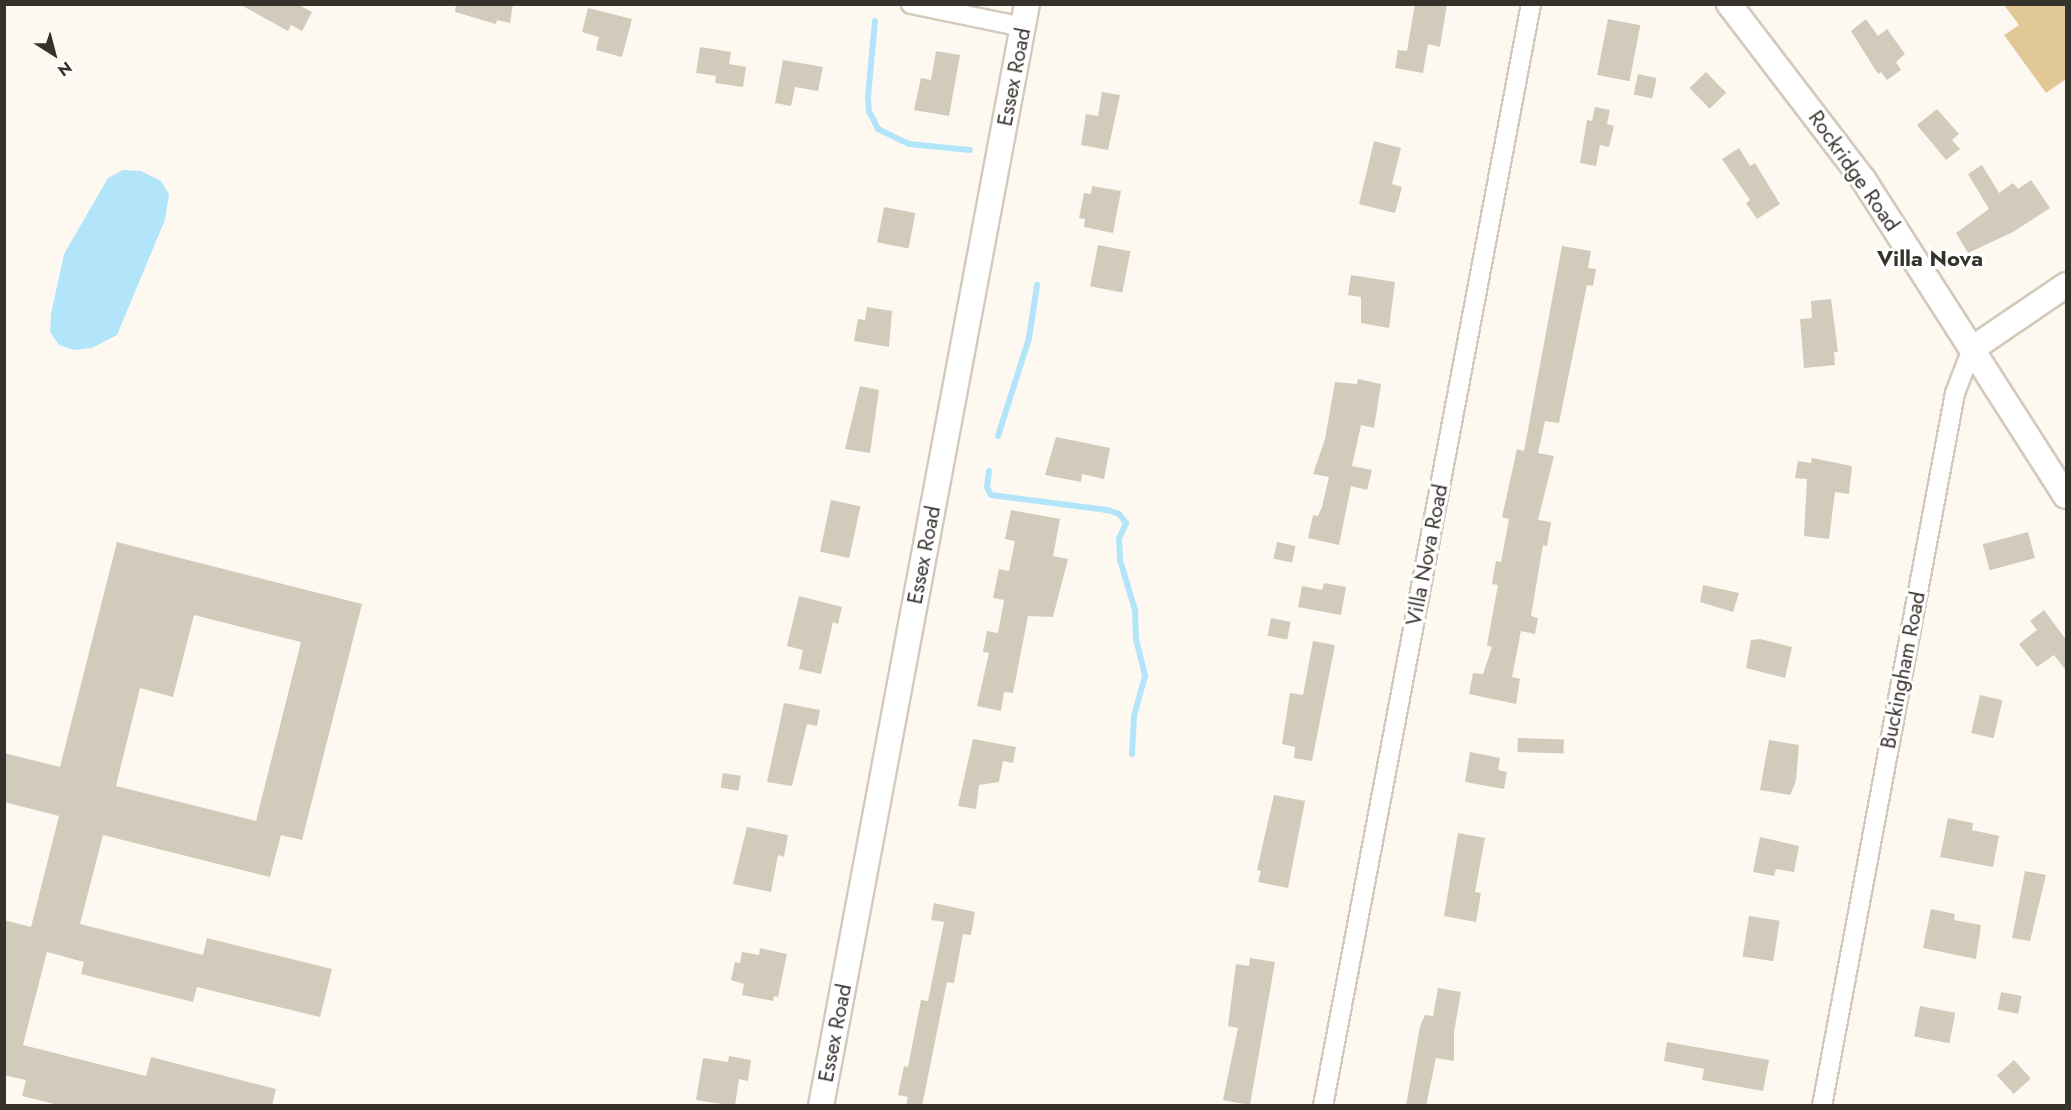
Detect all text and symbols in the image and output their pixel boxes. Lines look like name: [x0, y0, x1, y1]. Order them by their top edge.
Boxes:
north arrow: [24, 24, 84, 84]
street label: Essex Road: [992, 26, 1036, 128]
text: N: [53, 56, 77, 82]
street label: Rockridge Road: [1803, 106, 1905, 236]
district label: Villa Nova: [1877, 246, 1983, 272]
street label: Villa Nova Road: [1401, 482, 1453, 628]
street label: Essex Road: [902, 504, 946, 606]
street label: Buckingham Road: [1875, 589, 1931, 751]
street label: Essex Road: [813, 982, 857, 1084]

